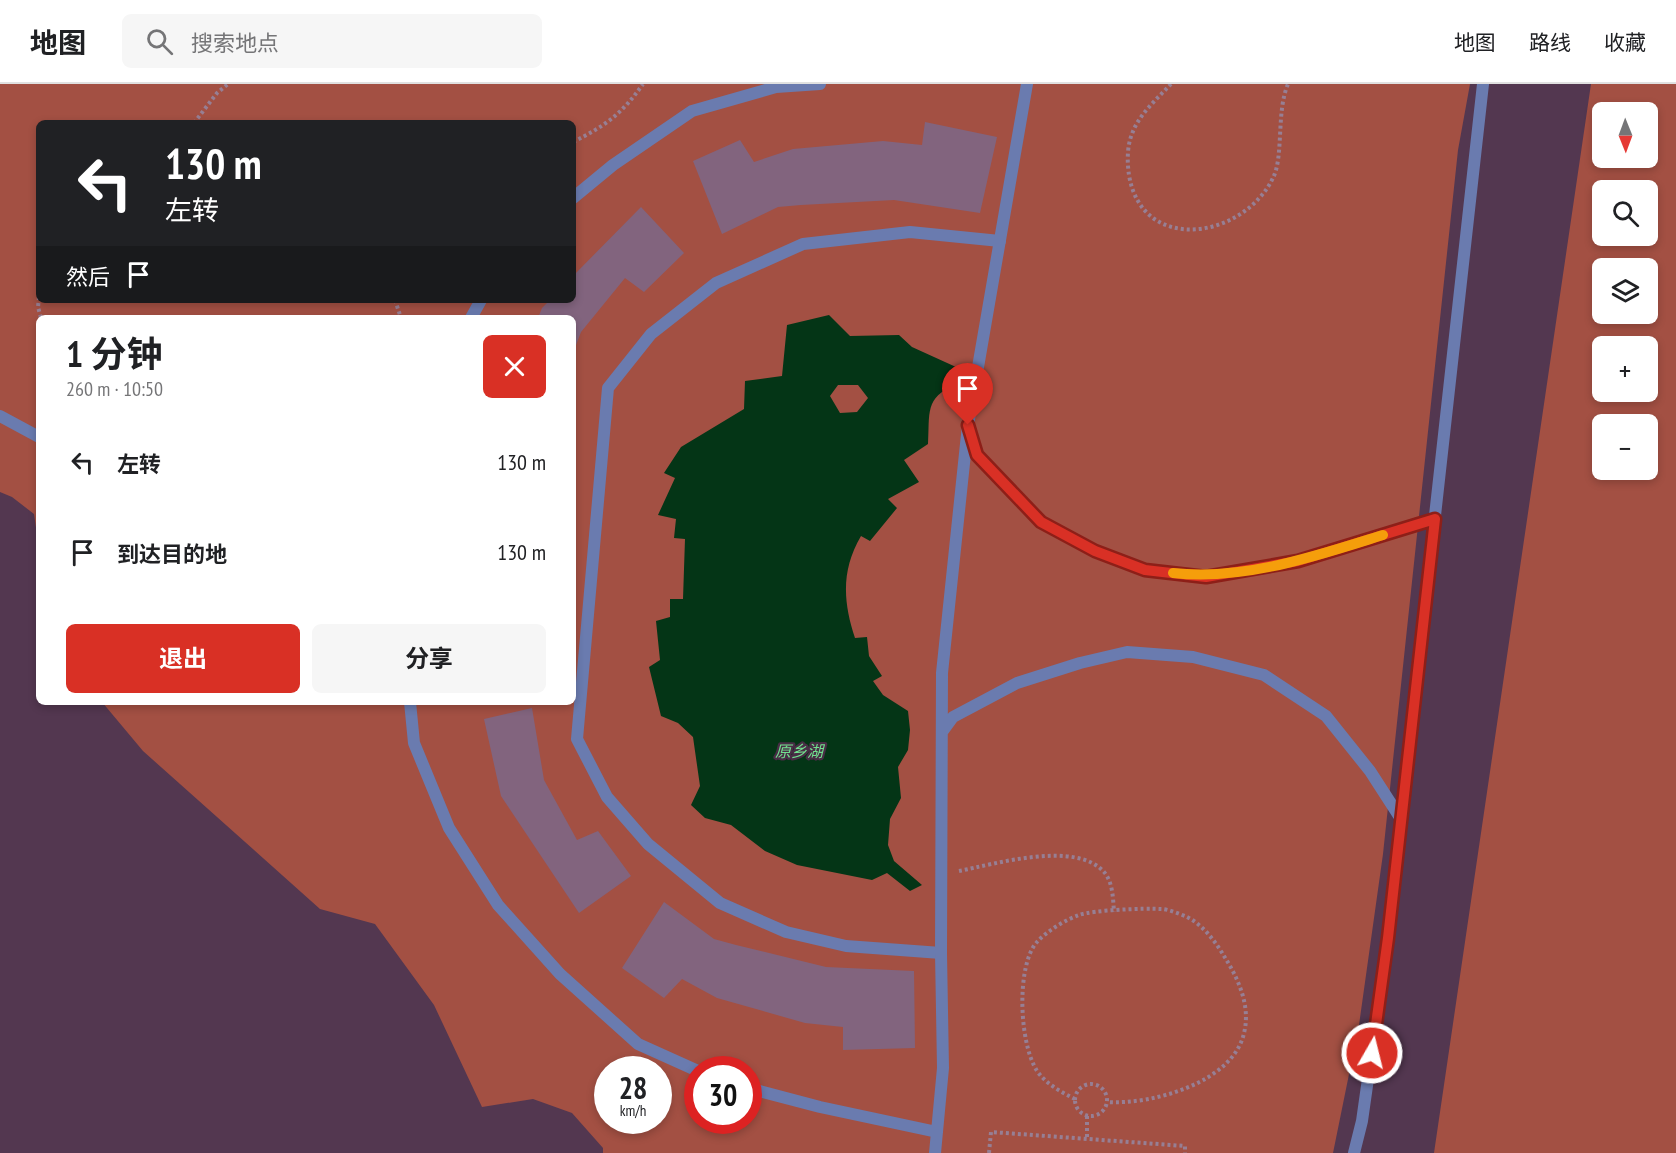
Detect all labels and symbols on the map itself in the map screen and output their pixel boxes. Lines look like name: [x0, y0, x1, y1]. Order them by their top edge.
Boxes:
north arrow: [1592, 102, 1658, 168]
pin: [942, 363, 993, 425]
water label: 原乡湖: [775, 741, 826, 761]
position arrow: [1340, 1021, 1404, 1085]
speed limit sign: 30: [684, 1056, 762, 1134]

